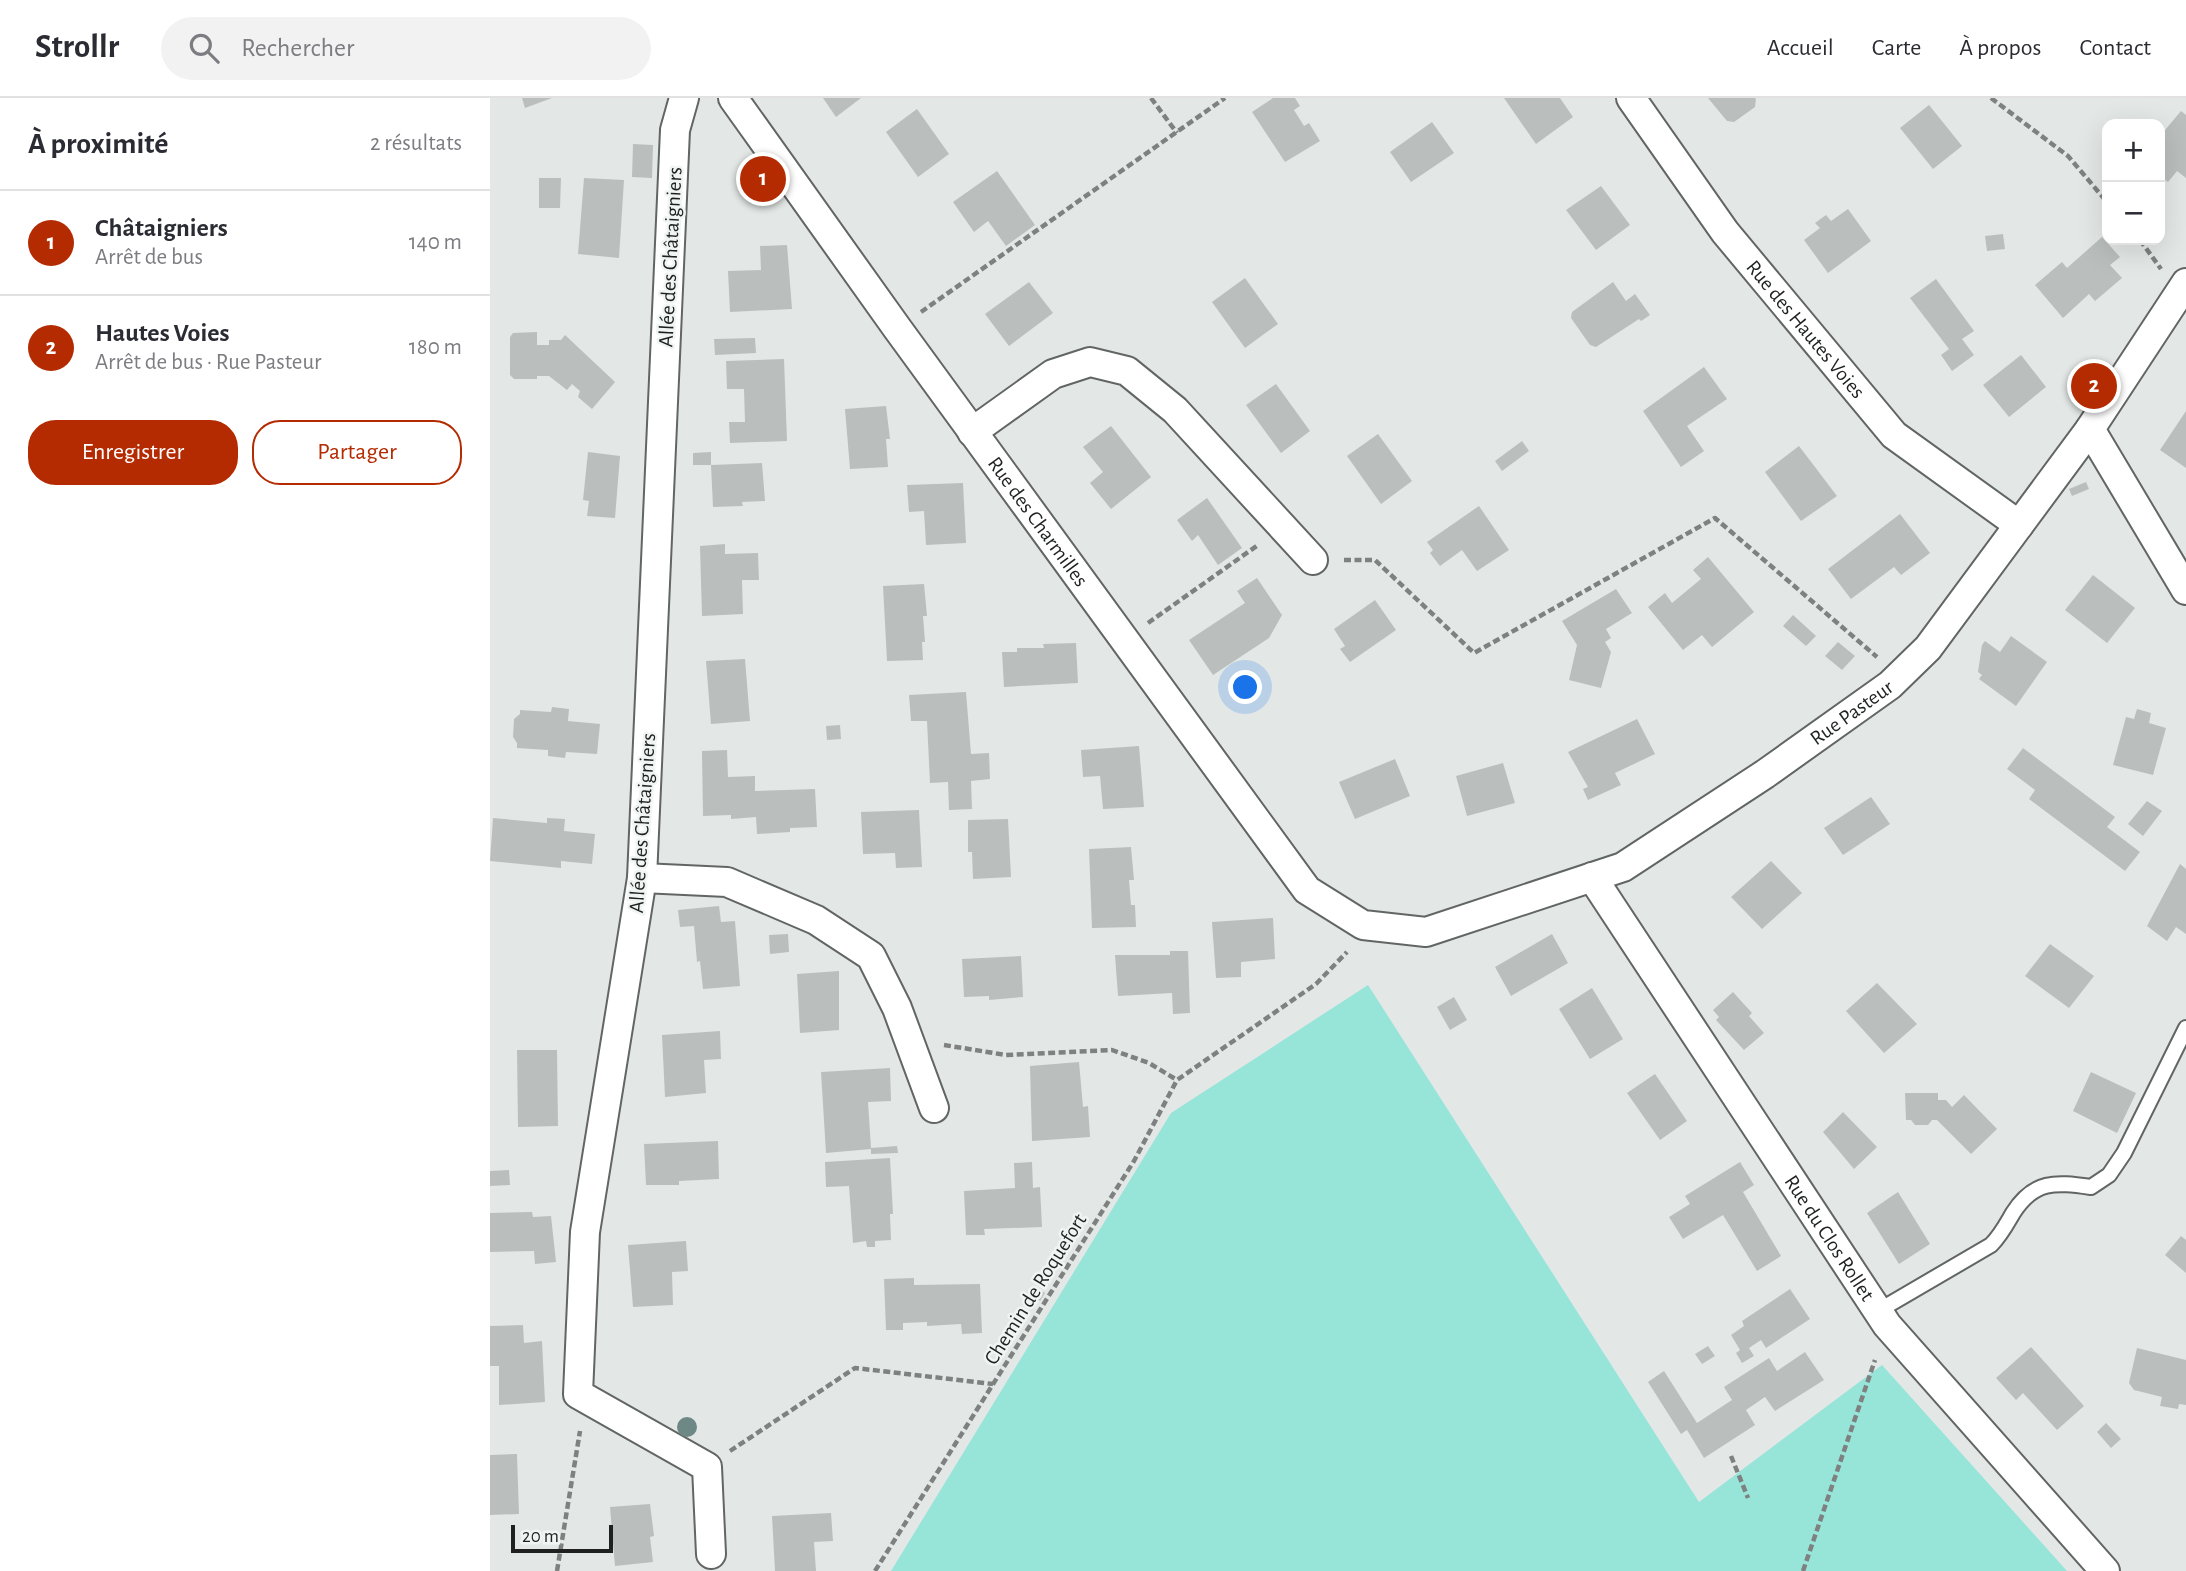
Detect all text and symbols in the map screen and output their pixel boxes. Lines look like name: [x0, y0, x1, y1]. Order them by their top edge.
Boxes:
search box: [161, 17, 651, 80]
icon: search: [185, 29, 223, 67]
text: Strollr: [35, 31, 119, 64]
text: Rechercher: [241, 35, 355, 61]
text: Accueil: [1767, 36, 1834, 60]
text: Carte: [1872, 36, 1921, 60]
text: À propos: [1959, 36, 2041, 60]
text: Contact: [2079, 36, 2151, 60]
map controls: [2102, 119, 2165, 245]
button: +: [2102, 119, 2165, 182]
text: À proximité: [28, 129, 168, 159]
text: 2 résultats: [370, 132, 462, 155]
pin: 1: [740, 153, 786, 205]
street label: Allée des Châtaigniers: [655, 166, 686, 348]
button: −: [2102, 182, 2165, 245]
text: Châtaigniers: [95, 215, 228, 241]
text: 1: [47, 231, 55, 254]
text: 140 m: [409, 231, 462, 254]
text: Arrêt de bus: [95, 246, 203, 269]
street label: Rue des Hautes Voies: [1742, 256, 1869, 402]
text: Hautes Voies: [95, 320, 229, 346]
text: 2: [46, 336, 56, 359]
text: 180 m: [409, 336, 462, 359]
text: Arrêt de bus · Rue Pasteur: [95, 351, 321, 374]
pin: 2: [2071, 360, 2117, 412]
button: Enregistrer: [28, 420, 238, 485]
button: Partager: [252, 420, 462, 485]
street label: Rue des Charmilles: [984, 453, 1092, 591]
your location: [1228, 670, 1262, 704]
street label: Rue Pasteur: [1806, 676, 1897, 749]
street label: Allée des Châtaigniers: [626, 732, 659, 914]
street label: Rue du Clos Rollet: [1780, 1171, 1878, 1305]
street label: Chemin de Roquefort: [981, 1210, 1090, 1368]
scale bar: [511, 1522, 612, 1554]
text: 20 m: [522, 1527, 559, 1546]

